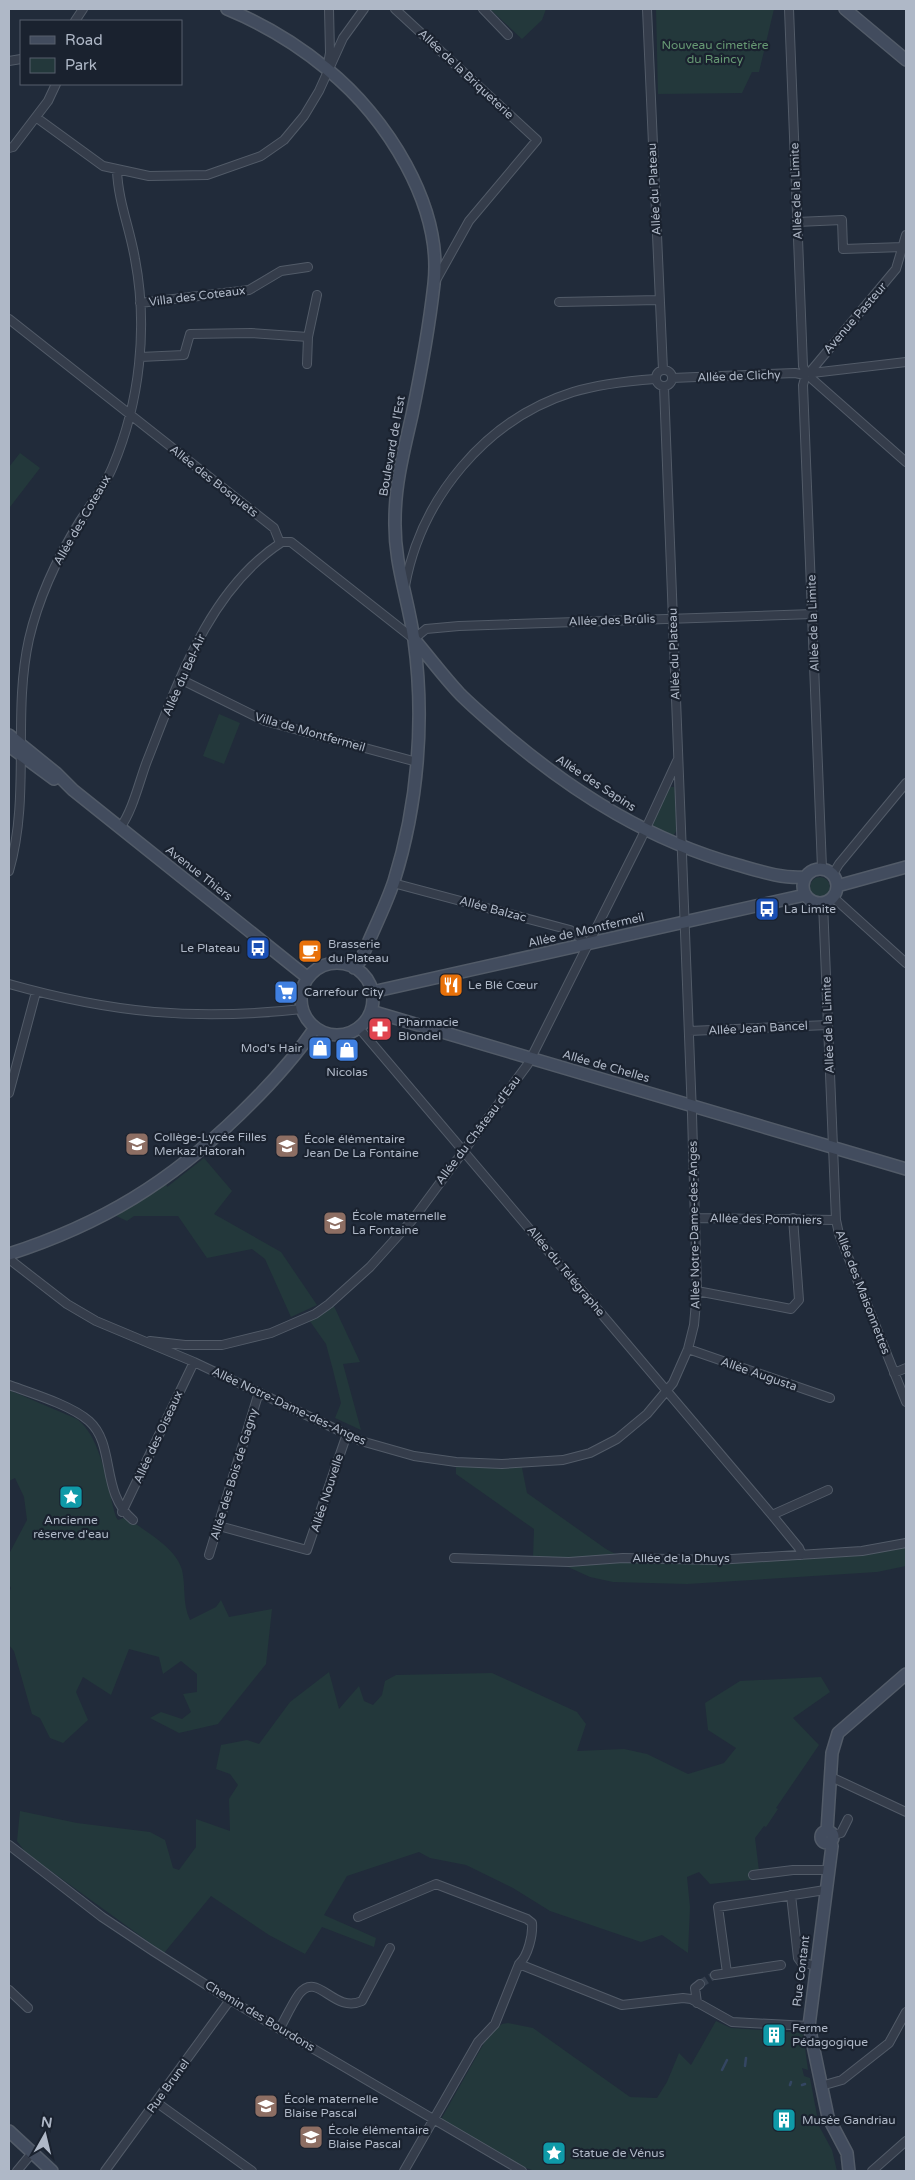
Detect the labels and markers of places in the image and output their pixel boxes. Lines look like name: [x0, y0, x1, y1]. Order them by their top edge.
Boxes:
bus stop icon: La Limite: [754, 896, 780, 922]
place label: La Limite: [784, 902, 836, 916]
bus stop icon: Le Plateau: [245, 935, 271, 961]
place label: Brasserie du Plateau: [328, 937, 389, 965]
cafe icon: Brasserie du Plateau: [297, 938, 323, 964]
place label: Le Plateau: [180, 941, 240, 955]
restaurant icon: Le Blé Cœur: [438, 972, 464, 998]
place label: Le Blé Cœur: [468, 978, 538, 992]
supermarket icon: Carrefour City: [273, 979, 299, 1005]
place label: Carrefour City: [304, 985, 384, 999]
place label: Pharmacie Blondel: [398, 1015, 459, 1043]
pharmacy icon: Pharmacie Blondel: [367, 1016, 393, 1042]
shop icon: Mod's Hair: [307, 1035, 333, 1061]
shop icon: Nicolas: [334, 1037, 360, 1063]
place label: Mod's Hair: [241, 1041, 302, 1055]
place label: Nicolas: [326, 1065, 368, 1079]
place label: Collège-Lycée Filles Merkaz Hatorah: [154, 1130, 267, 1158]
school or university icon: Collège-Lycée Filles Merkaz Hatorah: [124, 1131, 150, 1157]
place label: École élémentaire Jean De La Fontaine: [304, 1132, 419, 1160]
school or university icon: École élémentaire Jean De La Fontaine: [274, 1133, 300, 1159]
place label: École maternelle La Fontaine: [352, 1209, 447, 1237]
school or university icon: École maternelle La Fontaine: [322, 1210, 348, 1236]
place icon: Ancienne réserve d'eau: [58, 1484, 84, 1510]
place label: Ancienne réserve d'eau: [33, 1513, 109, 1541]
place label: Ferme Pédagogique: [792, 2021, 868, 2049]
building icon: Ferme Pédagogique: [761, 2022, 787, 2048]
place label: École maternelle Blaise Pascal: [284, 2092, 379, 2120]
school or university icon: École maternelle Blaise Pascal: [253, 2093, 279, 2119]
building icon: Musée Gandriau: [771, 2107, 797, 2133]
place label: Musée Gandriau: [802, 2113, 896, 2127]
place label: École élémentaire Blaise Pascal: [328, 2123, 429, 2151]
school or university icon: École élémentaire Blaise Pascal: [298, 2124, 324, 2150]
place icon: Statue de Vénus: [541, 2140, 567, 2166]
place label: Statue de Vénus: [572, 2146, 665, 2160]

